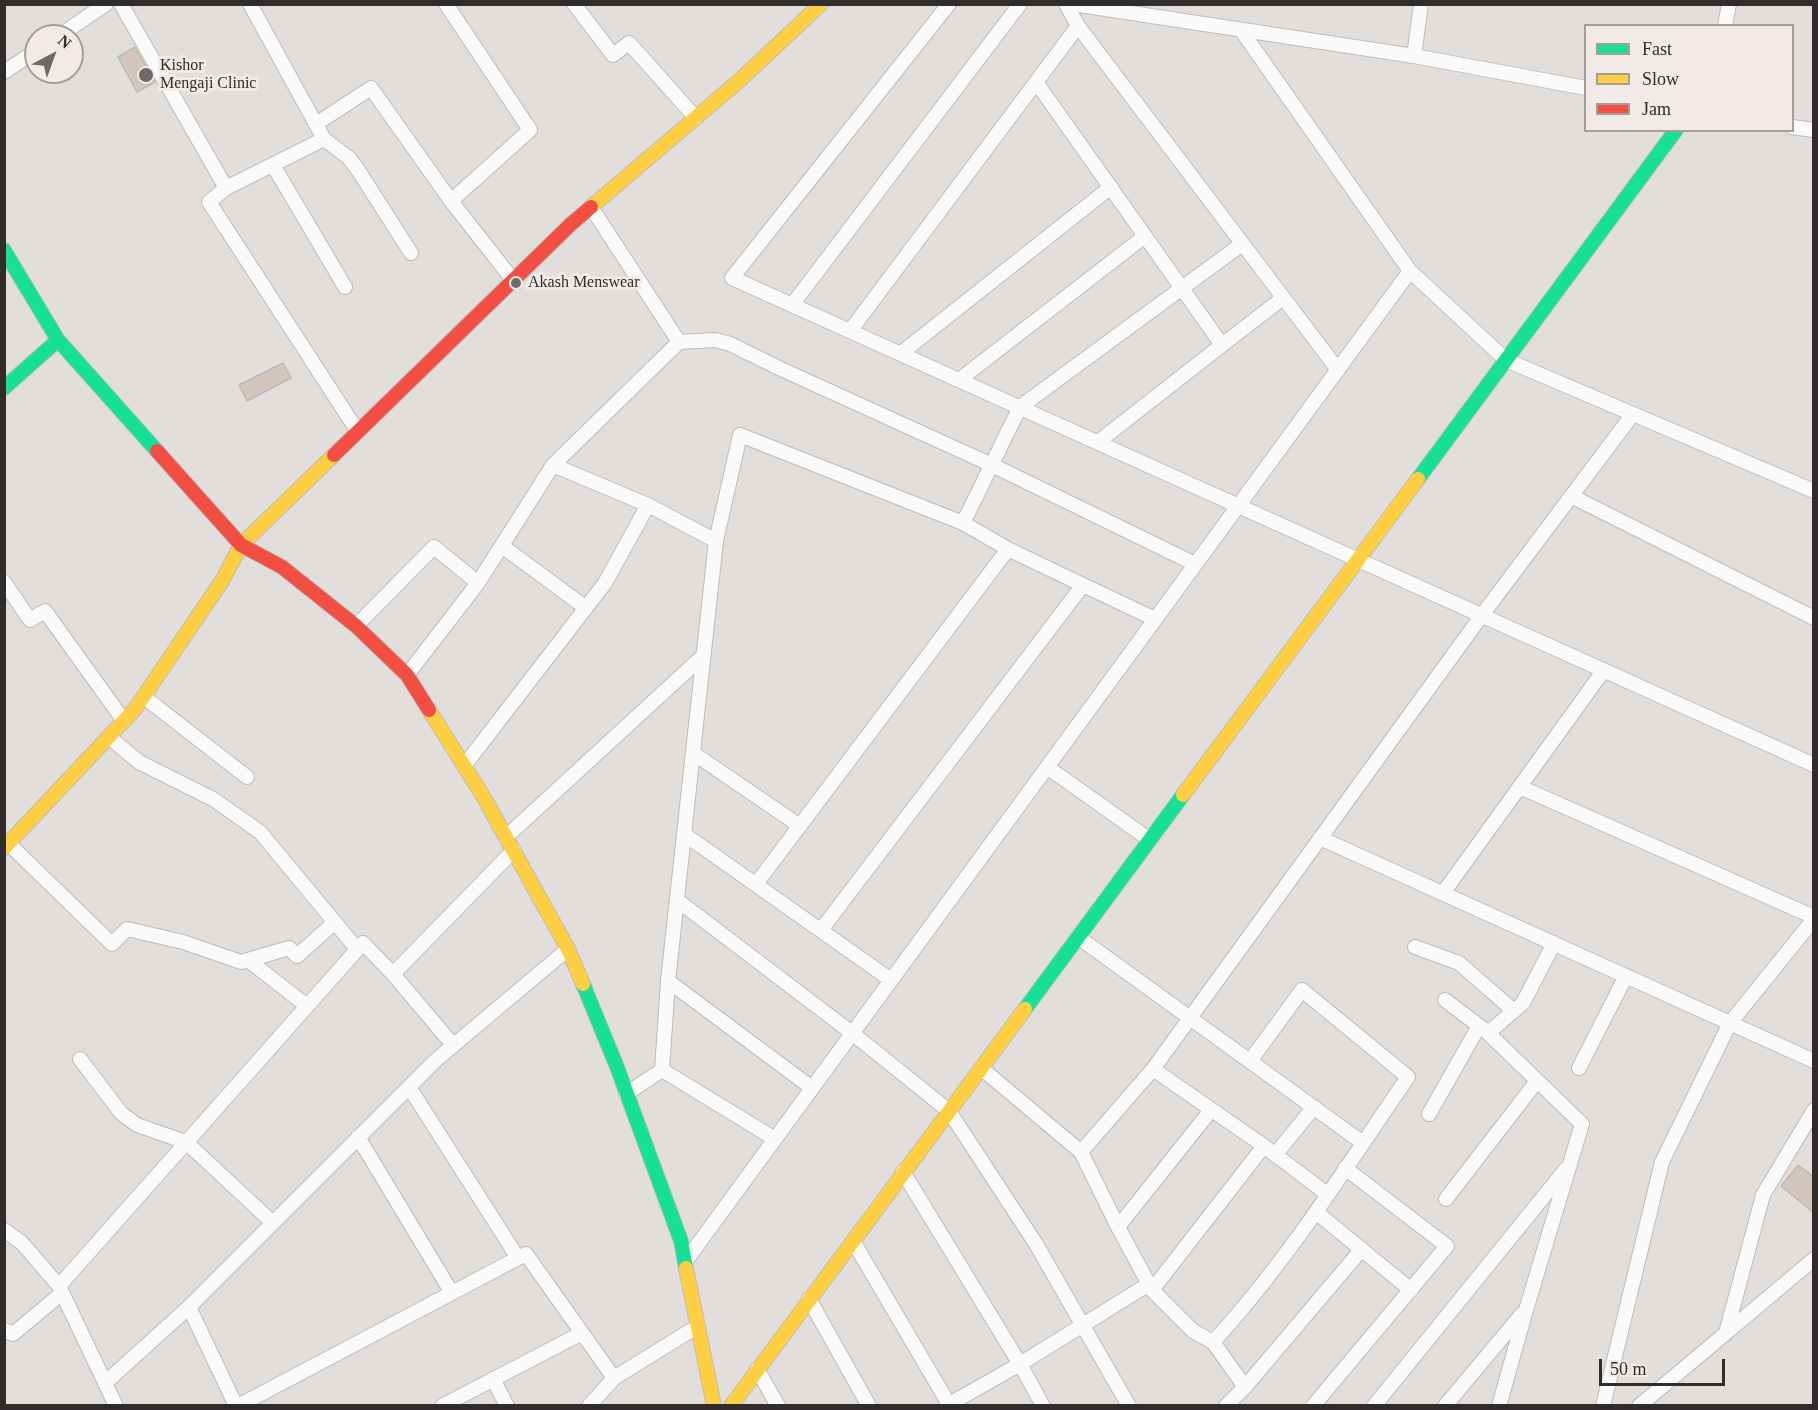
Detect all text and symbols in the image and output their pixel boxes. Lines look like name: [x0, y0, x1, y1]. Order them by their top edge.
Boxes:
north arrow: [24, 24, 84, 84]
legend: [1584, 24, 1794, 132]
text: N: [55, 31, 75, 52]
text: Fast: [1642, 39, 1672, 59]
place label: Kishor Mengaji Clinic: [160, 56, 256, 94]
marker: Kishor Mengaji Clinic: [137, 66, 155, 84]
text: Slow: [1642, 69, 1679, 89]
text: Jam: [1642, 99, 1671, 119]
place label: Akash Menswear: [528, 273, 640, 293]
marker: Akash Menswear: [509, 276, 523, 290]
scale bar: [1602, 1347, 1728, 1385]
text: 50 m: [1610, 1359, 1647, 1379]

